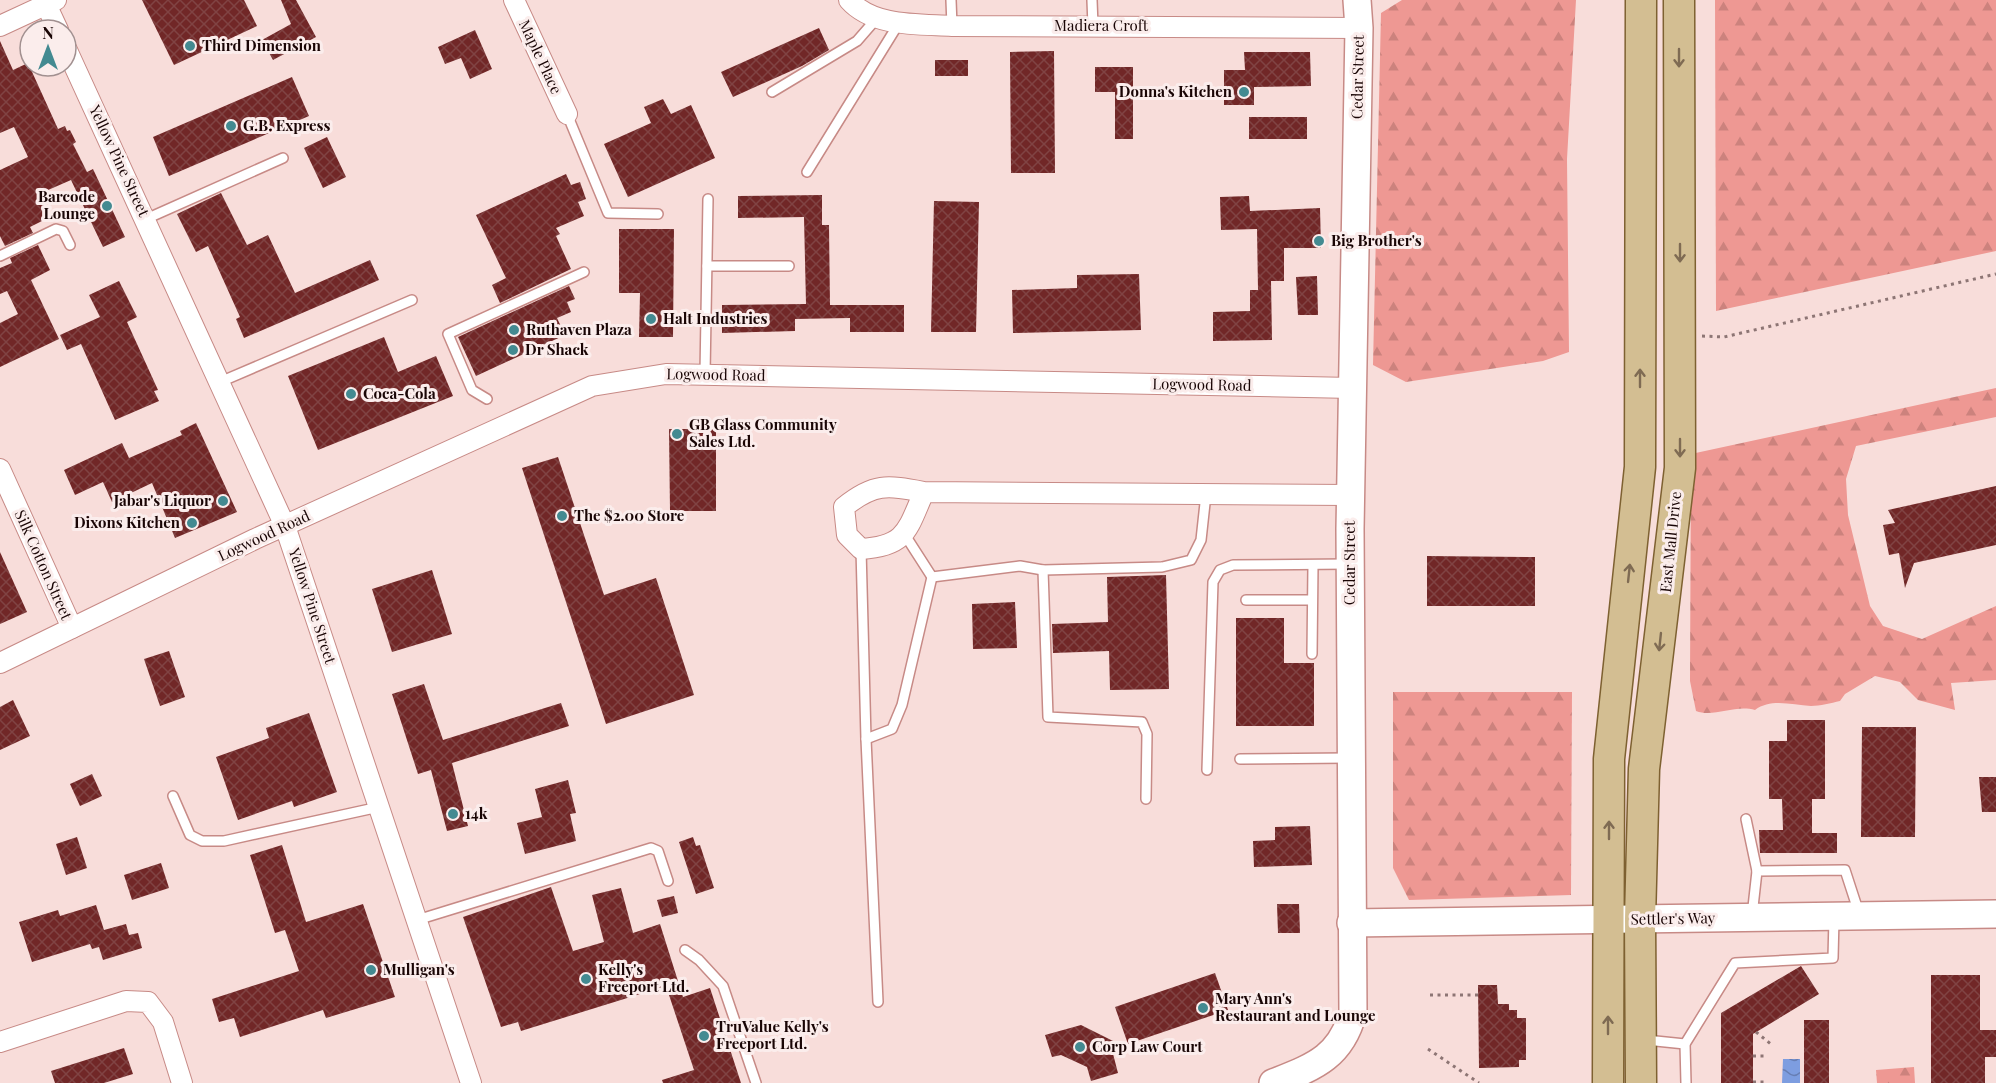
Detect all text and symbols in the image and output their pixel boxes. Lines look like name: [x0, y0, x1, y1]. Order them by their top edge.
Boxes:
street label: Madiera Croft: [1054, 15, 1149, 35]
street label: Maple Place: [515, 16, 567, 97]
north arrow: [18, 18, 78, 78]
text: N: [42, 22, 54, 43]
street label: Cedar Street: [1346, 34, 1368, 119]
place label: Third Dimension: [202, 35, 322, 55]
marker: Third Dimension: [183, 39, 197, 53]
one-way arrow: [1674, 48, 1685, 68]
place label: Donna's Kitchen: [1119, 81, 1233, 101]
marker: Donna's Kitchen: [1237, 85, 1251, 99]
street label: Yellow Pine Street: [85, 101, 155, 220]
place label: G.B. Express: [243, 115, 331, 135]
marker: G.B. Express: [224, 119, 238, 133]
place label: Barcode Lounge: [38, 186, 95, 223]
marker: Barcode Lounge: [100, 199, 114, 213]
place label: Big Brother's: [1331, 230, 1422, 250]
marker: Big Brother's: [1312, 234, 1326, 248]
one-way arrow: [1674, 243, 1686, 263]
place label: Halt Industries: [663, 308, 767, 328]
marker: Halt Industries: [644, 312, 658, 326]
place label: Ruthaven Plaza: [526, 319, 632, 339]
marker: Ruthaven Plaza: [507, 323, 521, 337]
place label: Dr Shack: [525, 339, 589, 359]
marker: Dr Shack: [506, 343, 520, 357]
street label: Logwood Road: [666, 363, 766, 385]
one-way arrow: [1634, 369, 1646, 389]
street label: Logwood Road: [1152, 373, 1252, 395]
place label: Coca-Cola: [363, 383, 436, 403]
marker: Coca-Cola: [344, 387, 358, 401]
place label: GB Glass Community Sales Ltd.: [689, 414, 837, 451]
marker: GB Glass Community Sales Ltd.: [670, 427, 684, 441]
one-way arrow: [1674, 438, 1686, 458]
place label: Jabar's Liquor: [113, 490, 211, 510]
street label: East Mall Drive: [1655, 490, 1685, 593]
marker: Jabar's Liquor: [216, 494, 230, 508]
street label: Logwood Road: [214, 505, 313, 565]
place label: The $2.00 Store: [574, 505, 685, 525]
street label: Silk Cotton Street: [11, 506, 77, 623]
marker: The $2.00 Store: [555, 509, 569, 523]
place label: Dixons Kitchen: [74, 512, 181, 532]
marker: Dixons Kitchen: [185, 516, 199, 530]
street label: Cedar Street: [1339, 520, 1359, 605]
street label: Yellow Pine Street: [284, 544, 341, 667]
one-way arrow: [1624, 563, 1635, 583]
one-way arrow: [1654, 632, 1665, 652]
place label: 14k: [465, 803, 488, 823]
marker: 14k: [446, 807, 460, 821]
one-way arrow: [1603, 820, 1615, 840]
street label: Settler's Way: [1630, 907, 1716, 929]
place label: Mulligan's: [383, 959, 455, 979]
place label: Kelly's Freeport Ltd.: [598, 959, 689, 996]
marker: Mulligan's: [364, 963, 378, 977]
marker: Kelly's Freeport Ltd.: [579, 972, 593, 986]
place label: Mary Ann's Restaurant and Lounge: [1215, 988, 1376, 1025]
marker: Mary Ann's Restaurant and Lounge: [1196, 1001, 1210, 1015]
one-way arrow: [1602, 1015, 1614, 1035]
place label: TruValue Kelly's Freeport Ltd.: [716, 1016, 829, 1053]
marker: TruValue Kelly's Freeport Ltd.: [697, 1029, 711, 1043]
place label: Corp Law Court: [1092, 1036, 1203, 1056]
marker: Corp Law Court: [1073, 1040, 1087, 1054]

